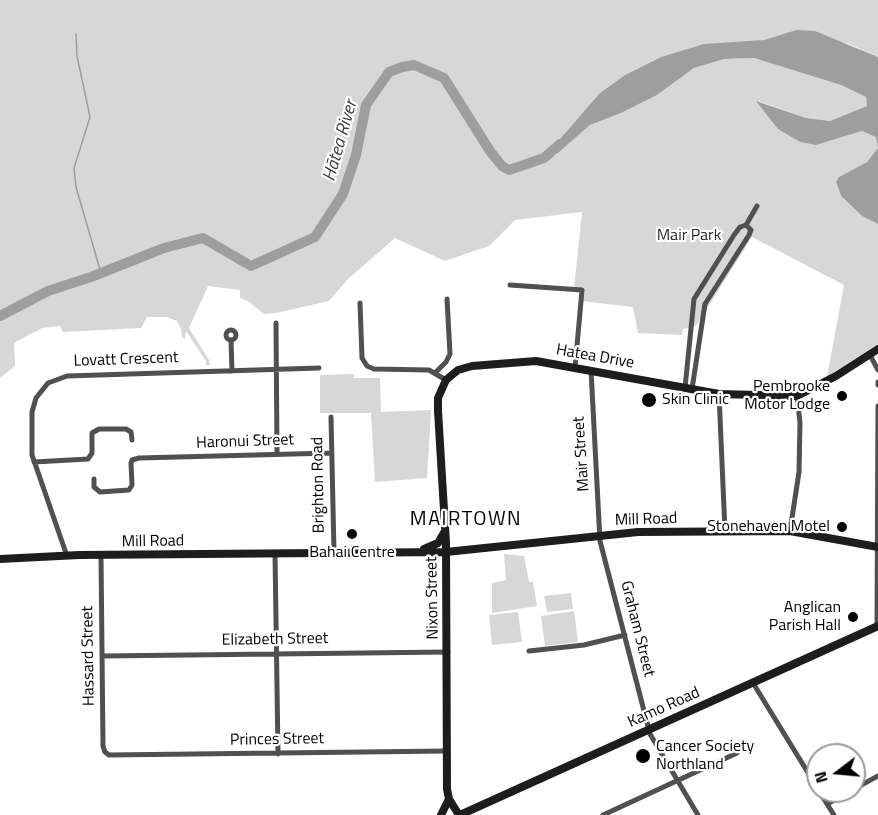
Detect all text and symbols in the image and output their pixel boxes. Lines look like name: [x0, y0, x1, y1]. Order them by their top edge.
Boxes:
water label: Hātea River: [319, 98, 363, 184]
park label: Mair Park: [657, 226, 721, 246]
street label: Hatea Drive: [554, 341, 636, 373]
street label: Lovatt Crescent: [73, 349, 179, 371]
place label: Pembrooke Motor Lodge: [744, 377, 830, 415]
marker: Pembrooke Motor Lodge: [835, 389, 849, 403]
place label: Skin Clinic: [662, 390, 729, 410]
marker: Skin Clinic: [640, 391, 658, 409]
street label: Mair Street: [570, 416, 594, 492]
street label: Haronui Street: [196, 431, 294, 453]
street label: Brighton Road: [309, 437, 329, 533]
district label: MAIRTOWN: [410, 508, 522, 532]
street label: Mill Road: [614, 509, 678, 531]
place label: Stonehaven Motel: [707, 517, 830, 537]
marker: Stonehaven Motel: [835, 520, 849, 534]
marker: Bahai Centre: [345, 527, 359, 541]
street label: Mill Road: [122, 532, 184, 552]
place label: Bahai Centre: [309, 543, 395, 563]
street label: Nixon Street: [423, 556, 443, 640]
street label: Graham Street: [616, 579, 658, 679]
place label: Anglican Parish Hall: [769, 598, 841, 636]
street label: Hassard Street: [79, 606, 99, 706]
marker: Anglican Parish Hall: [846, 610, 860, 624]
street label: Elizabeth Street: [221, 629, 329, 651]
street label: Kamo Road: [625, 684, 703, 732]
street label: Princes Street: [230, 730, 324, 750]
place label: Cancer Society Northland: [656, 737, 754, 775]
north arrow: [806, 743, 866, 803]
marker: Cancer Society Northland: [634, 747, 652, 765]
text: N: [808, 769, 834, 786]

